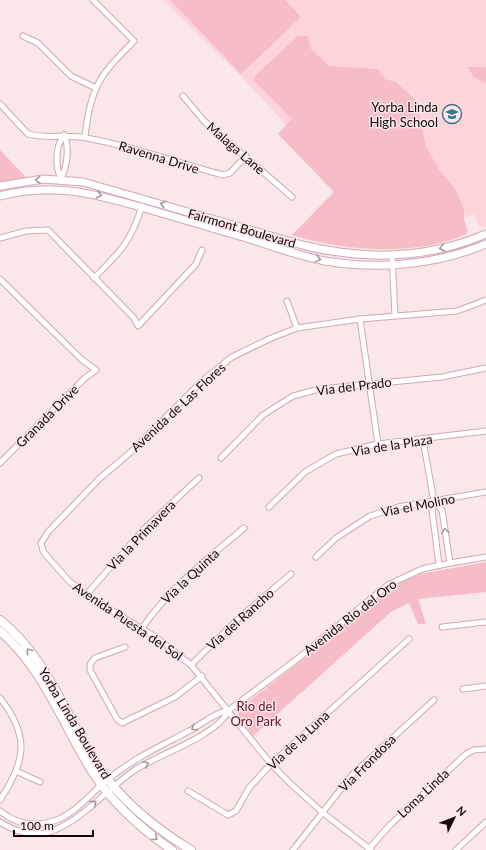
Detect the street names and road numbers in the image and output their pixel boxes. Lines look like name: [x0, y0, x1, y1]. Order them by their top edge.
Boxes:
street label: Malaga Lane: [204, 118, 268, 178]
street label: Ravenna Drive: [117, 137, 201, 177]
street label: Fairmont Boulevard: [186, 205, 298, 251]
street label: Avenida de Las Flores: [127, 359, 229, 455]
street label: Via del Prado: [315, 373, 393, 399]
street label: Granada Drive: [12, 381, 82, 451]
street label: Via de la Plaza: [350, 431, 434, 459]
street label: Via el Molino: [380, 490, 456, 520]
street label: Via la Primavera: [103, 496, 179, 574]
street label: Via la Quinta: [158, 545, 222, 607]
street label: Avenida Rio del Oro: [300, 576, 400, 658]
street label: Avenida Puesta del Sol: [70, 578, 186, 664]
street label: Via del Rancho: [203, 585, 277, 653]
street label: Yorba Linda Boulevard: [35, 664, 115, 782]
street label: Via de la Luna: [264, 707, 332, 773]
street label: Via Frondosa: [335, 731, 399, 795]
street label: Loma Linda: [394, 765, 452, 821]

